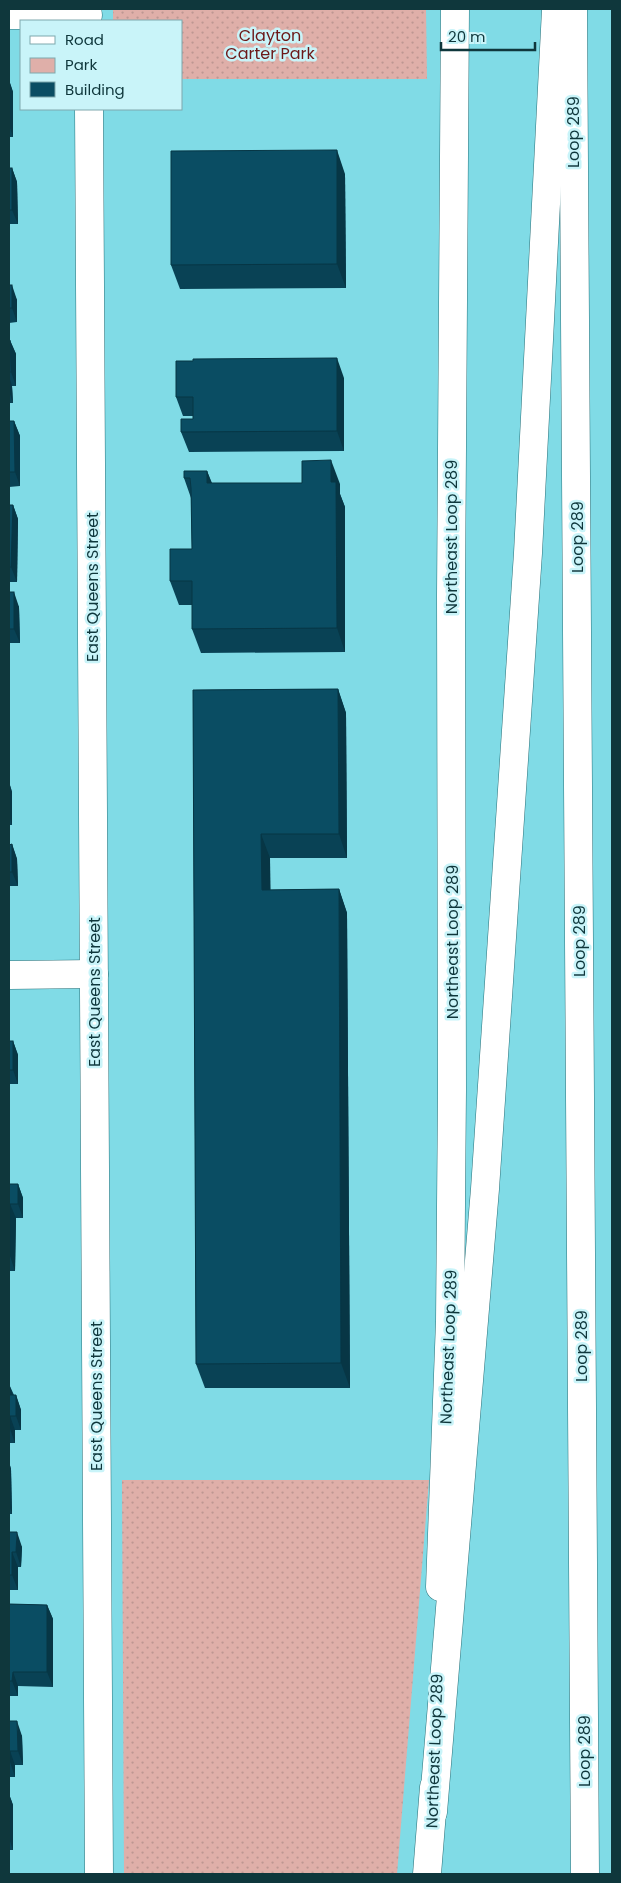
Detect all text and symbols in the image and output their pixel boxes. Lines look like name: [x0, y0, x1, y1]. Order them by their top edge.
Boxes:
legend: [20, 20, 182, 110]
scale bar: [441, 20, 535, 52]
park label: Clayton Carter Park: [225, 24, 315, 65]
text: 20 m: [448, 26, 486, 47]
text: Road: [65, 29, 104, 50]
text: Park: [65, 54, 97, 75]
text: Building: [65, 79, 125, 100]
street label: Loop 289: [562, 96, 585, 168]
street label: Northeast Loop 289: [440, 460, 463, 614]
street label: Loop 289: [566, 501, 589, 573]
street label: East Queens Street: [81, 512, 104, 662]
street label: Northeast Loop 289: [441, 865, 464, 1019]
street label: Loop 289: [568, 905, 591, 977]
street label: East Queens Street: [83, 917, 106, 1067]
street label: Northeast Loop 289: [434, 1269, 463, 1425]
street label: Loop 289: [570, 1310, 593, 1382]
street label: East Queens Street: [85, 1321, 108, 1471]
street label: Northeast Loop 289: [420, 1673, 449, 1829]
street label: Loop 289: [573, 1715, 596, 1787]

